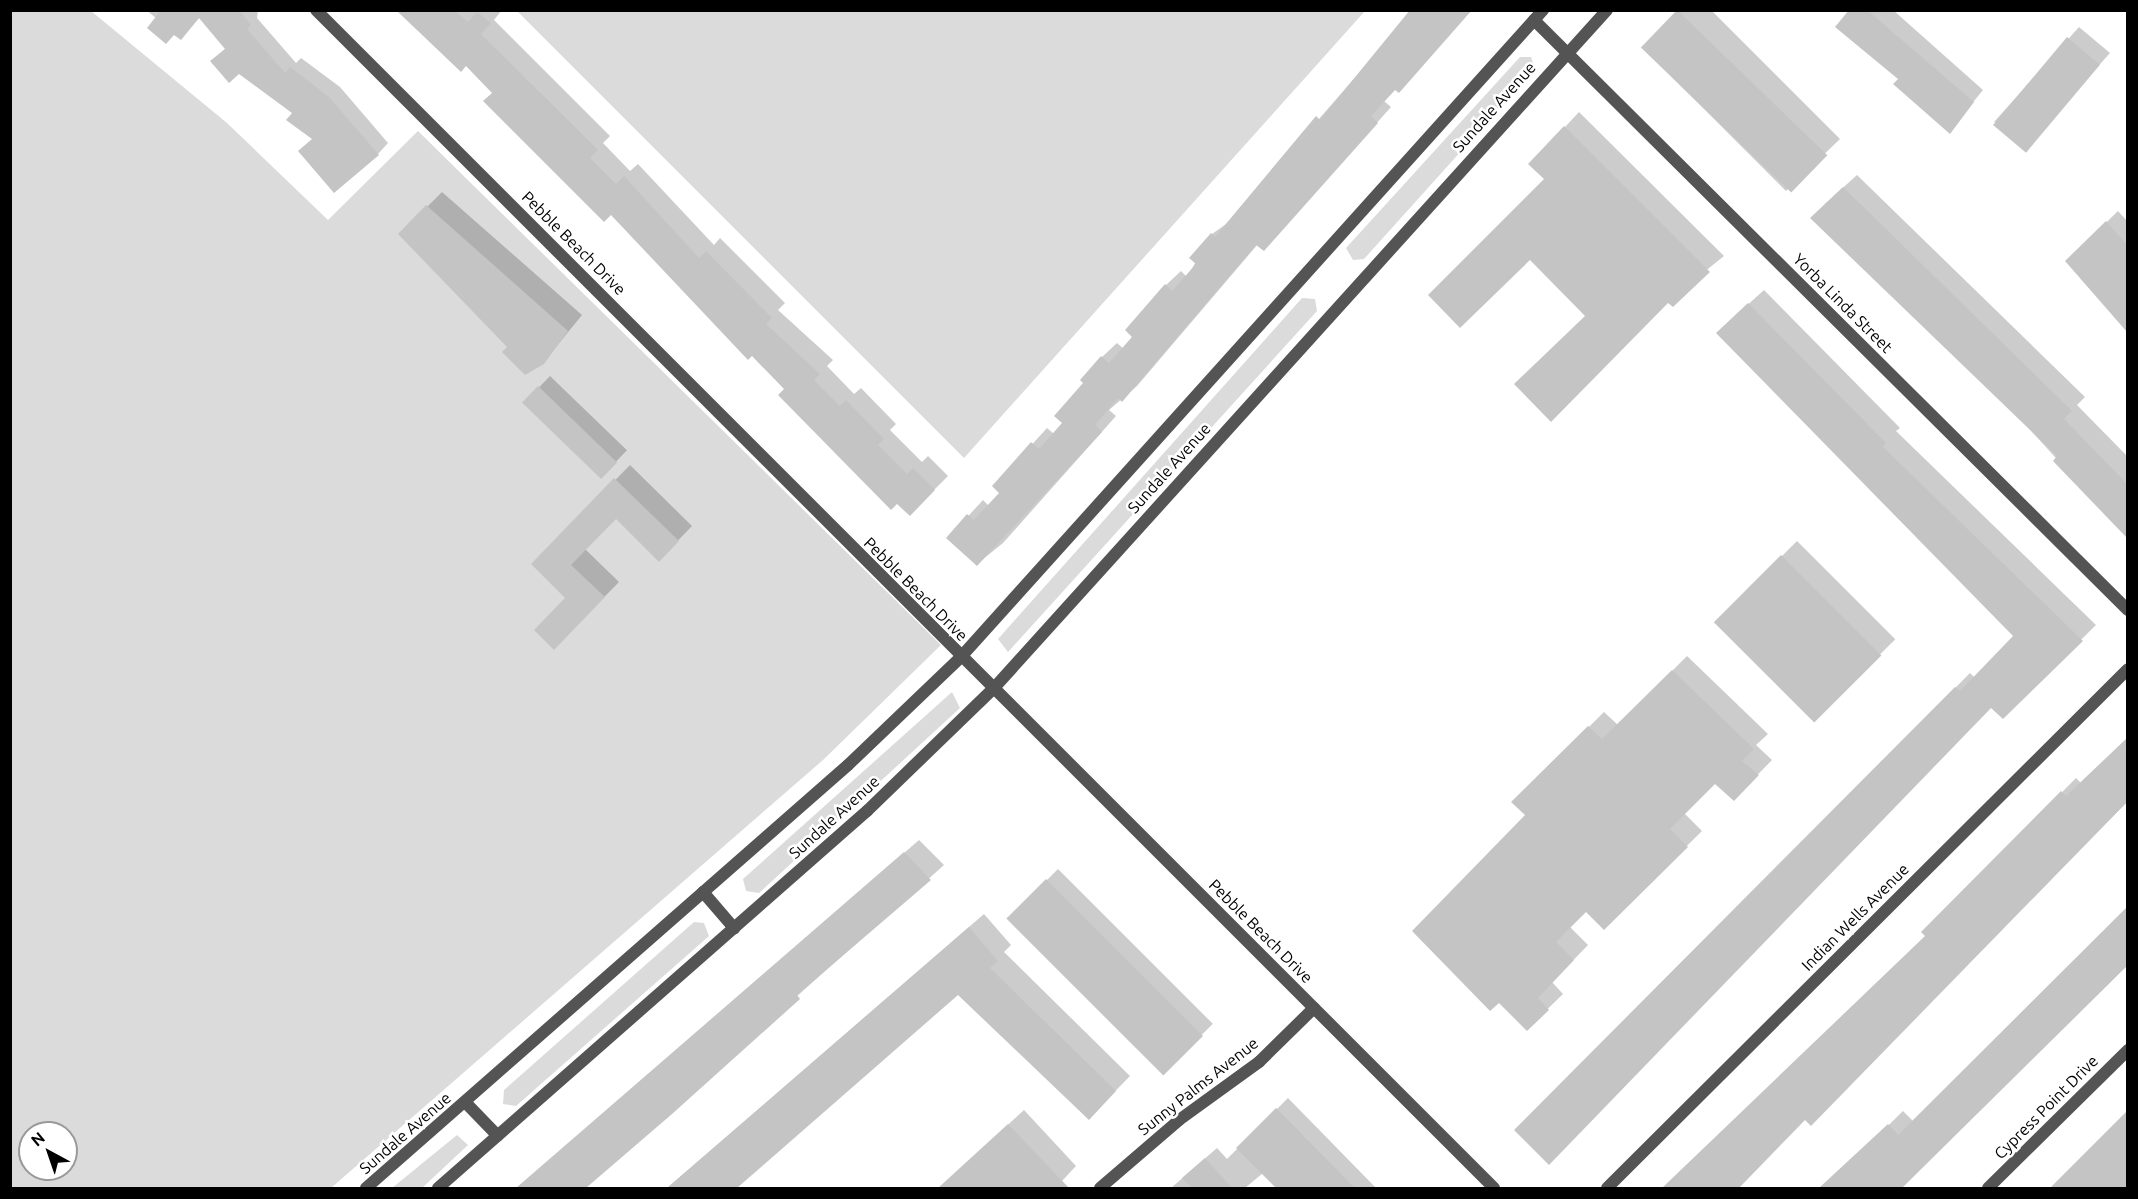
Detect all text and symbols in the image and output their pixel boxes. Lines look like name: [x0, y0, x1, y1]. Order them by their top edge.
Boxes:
street label: Sundale Avenue: [1448, 58, 1540, 156]
street label: Pebble Beach Drive: [518, 187, 630, 299]
street label: Yorba Linda Street: [1789, 249, 1897, 357]
street label: Sundale Avenue: [1123, 419, 1215, 517]
street label: Pebble Beach Drive: [860, 533, 972, 645]
street label: Sundale Avenue: [785, 771, 883, 863]
street label: Indian Wells Avenue: [1797, 859, 1913, 975]
street label: Pebble Beach Drive: [1205, 875, 1317, 987]
street label: Sunny Palms Avenue: [1134, 1033, 1262, 1139]
street label: Cypress Point Drive: [1990, 1051, 2102, 1163]
street label: Sundale Avenue: [355, 1088, 455, 1178]
north arrow: [18, 1121, 78, 1181]
text: N: [27, 1128, 48, 1149]

